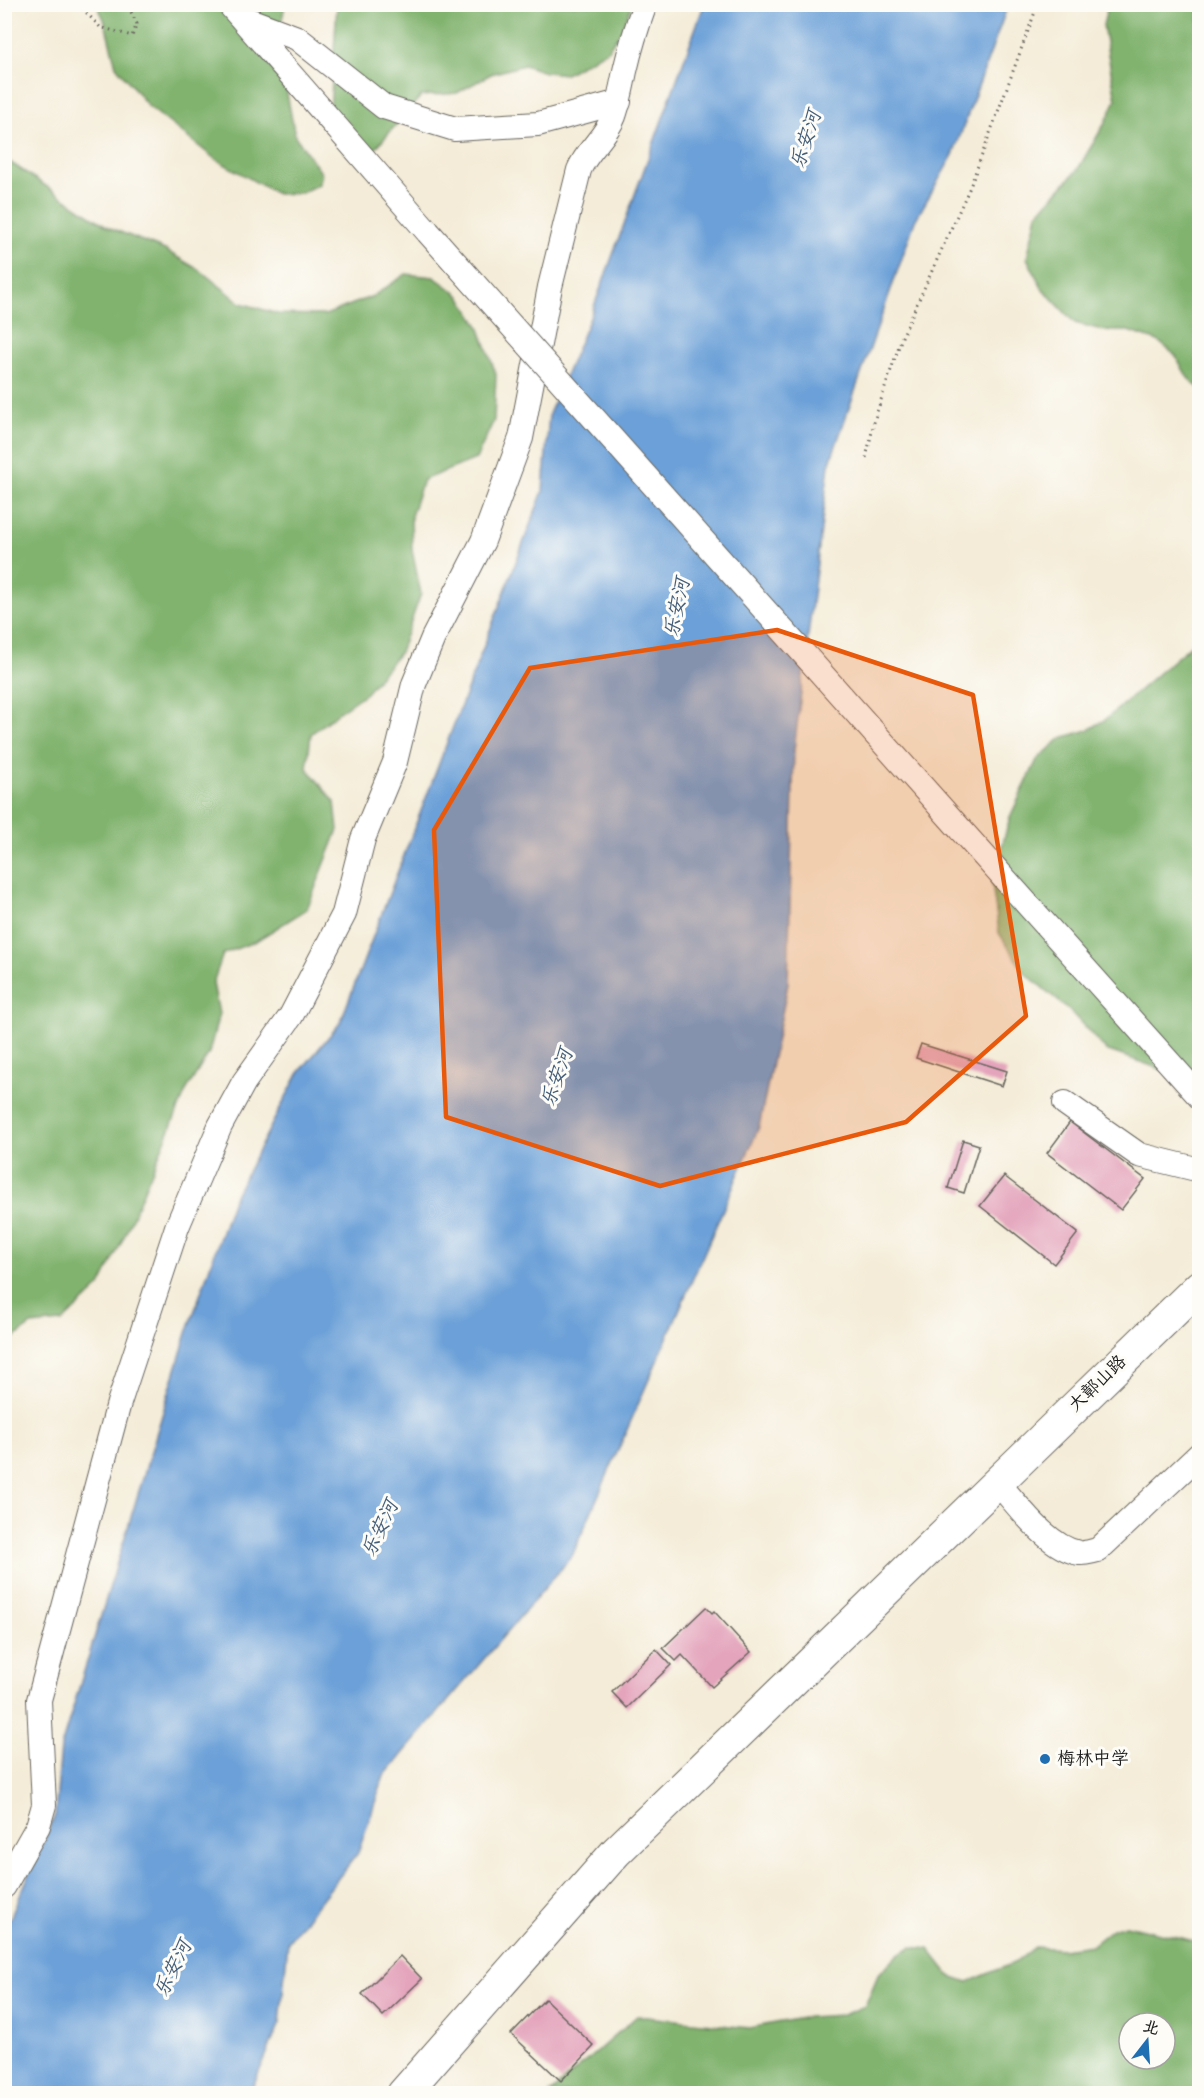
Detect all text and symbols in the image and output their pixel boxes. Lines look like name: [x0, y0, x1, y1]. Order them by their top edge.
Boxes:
water label: 乐安河: [783, 104, 832, 173]
water label: 乐安河: [656, 572, 701, 641]
water label: 乐安河: [533, 1042, 584, 1112]
street label: 大鄣山路: [1062, 1349, 1134, 1419]
water label: 乐安河: [354, 1492, 409, 1563]
place label: 梅林中学: [1057, 1745, 1129, 1774]
marker: 梅林中学: [1038, 1752, 1052, 1766]
water label: 乐安河: [146, 1932, 203, 2003]
north arrow: [1117, 2011, 1177, 2071]
text: 北: [1140, 2014, 1162, 2042]

